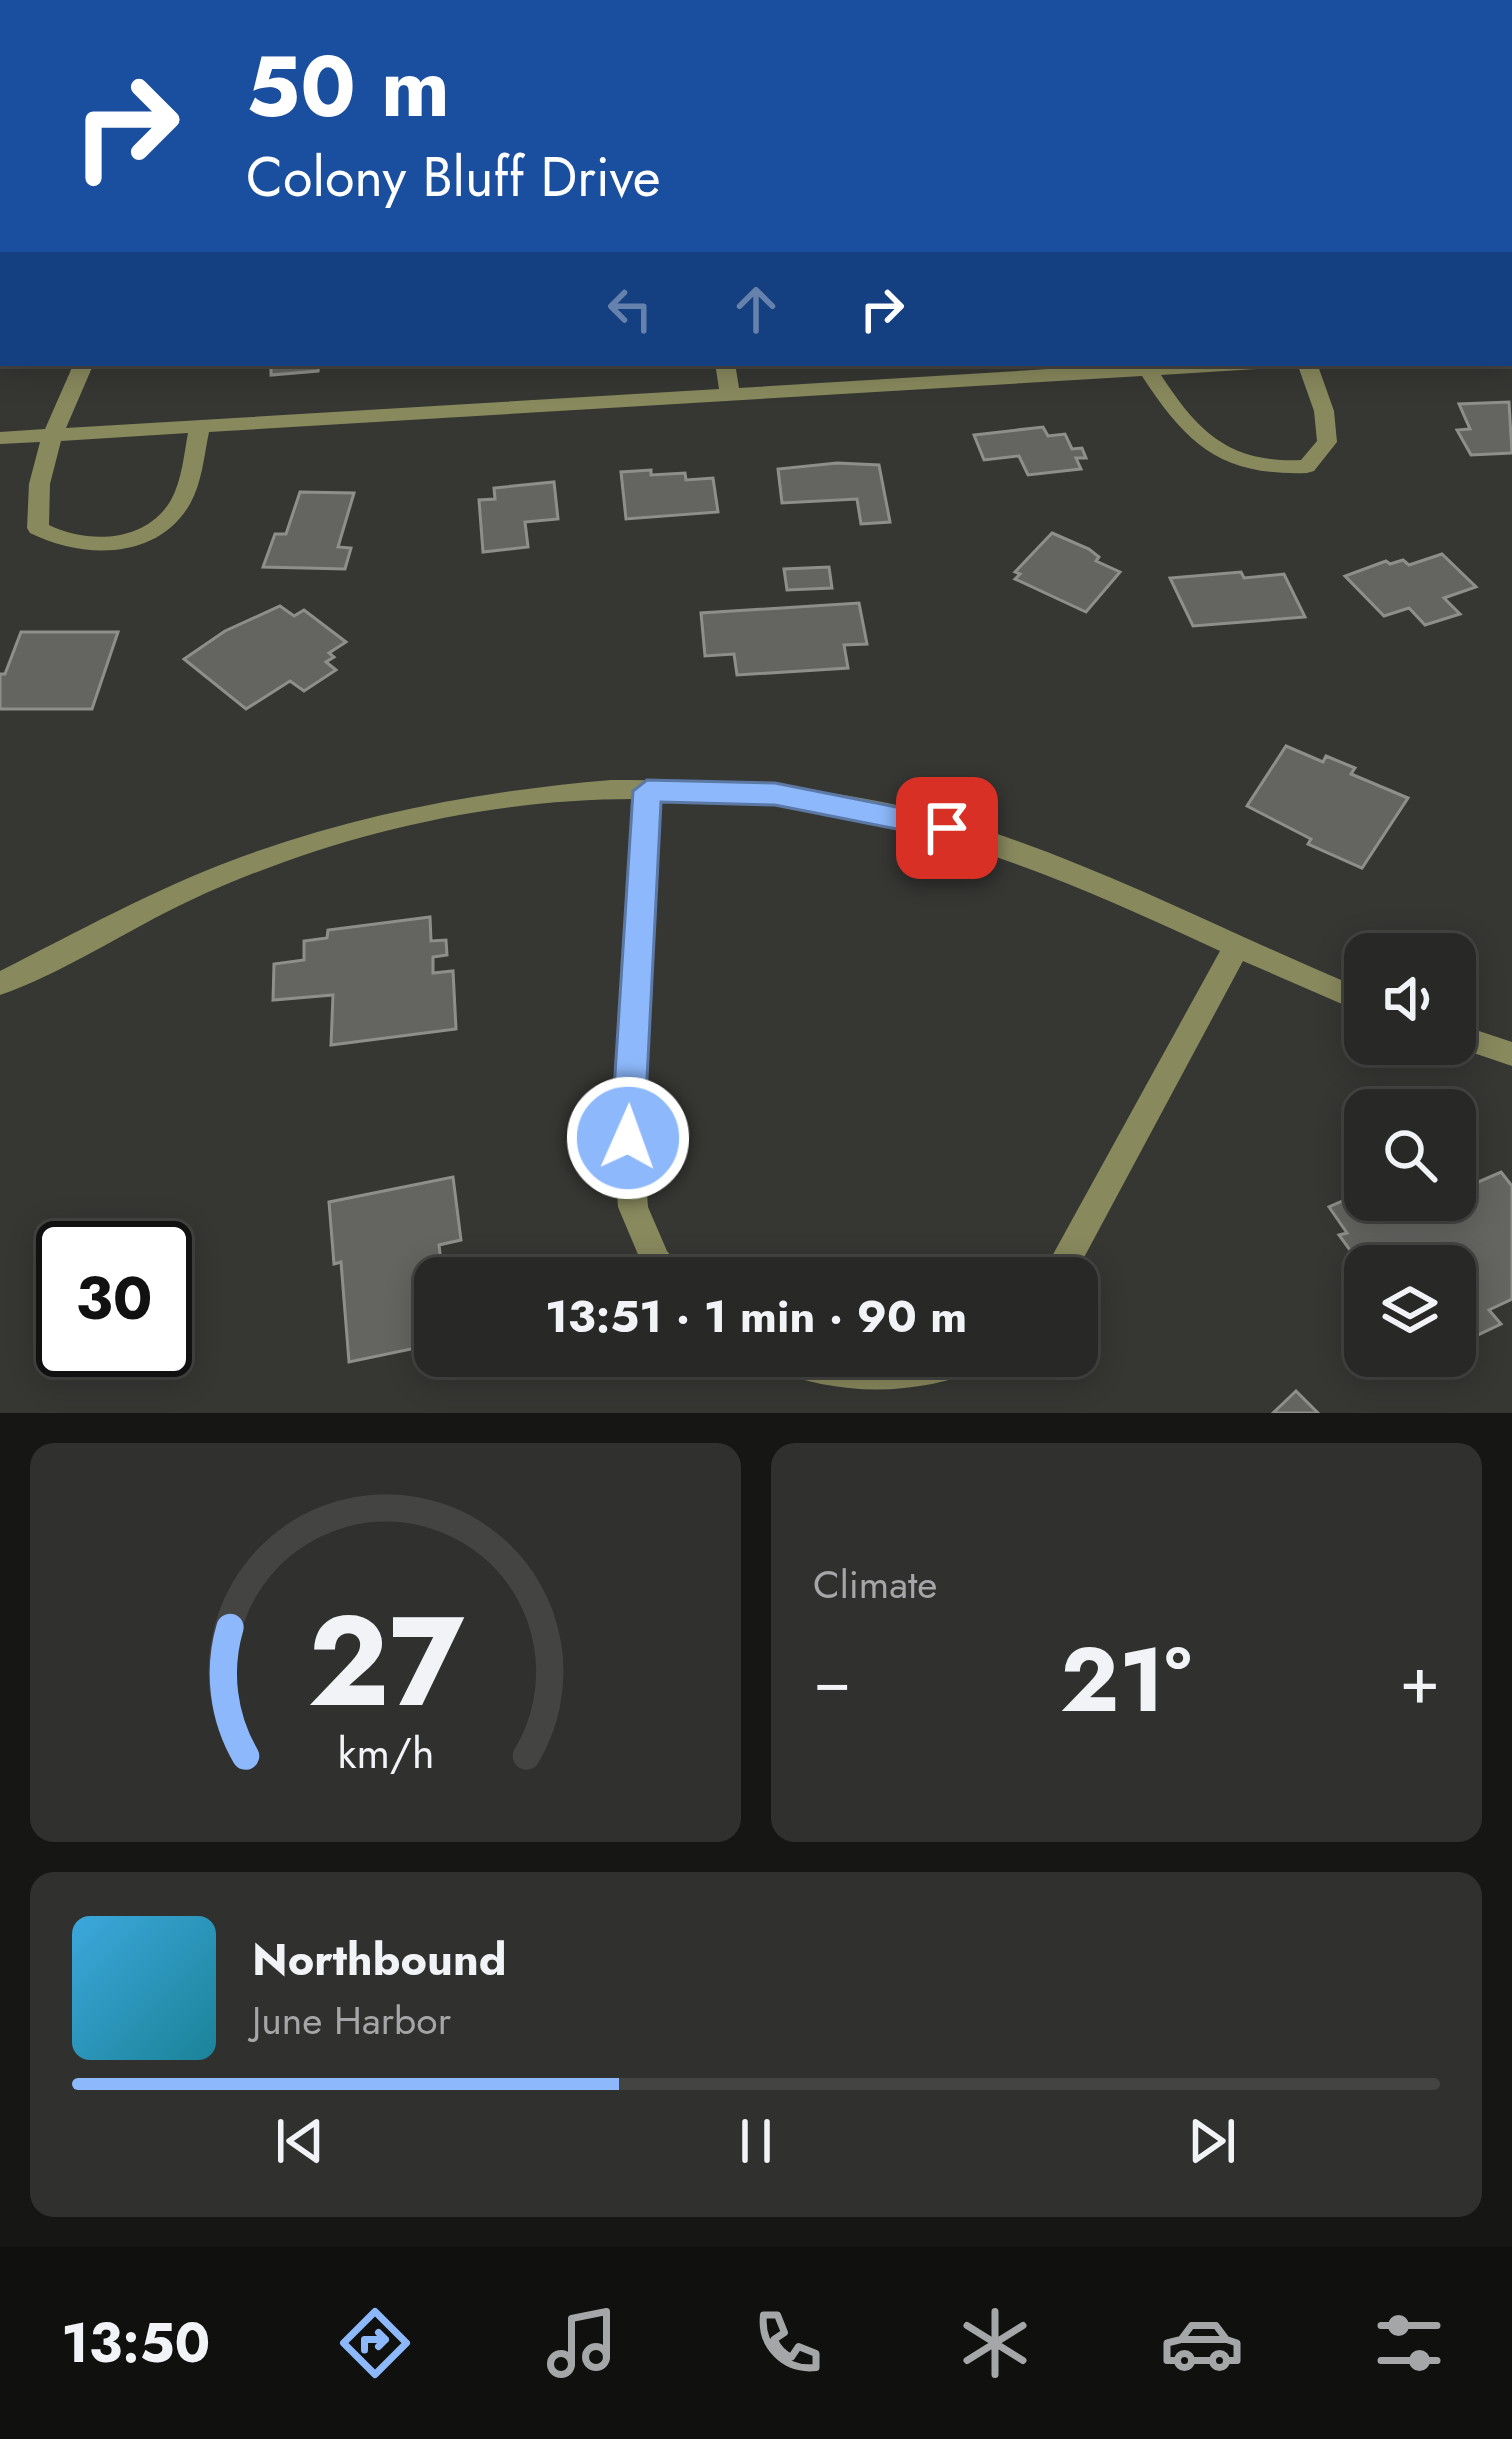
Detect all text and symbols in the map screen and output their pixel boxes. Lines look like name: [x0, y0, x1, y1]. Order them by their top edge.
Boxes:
text: 50 m: [246, 26, 450, 148]
icon: right: [48, 48, 204, 204]
text: Colony Bluff Drive: [246, 138, 660, 216]
icon: left: [597, 276, 663, 342]
icon: ahead: [723, 276, 789, 342]
icon: right: [849, 276, 915, 342]
pin: [896, 777, 998, 879]
icon: arrive: [914, 795, 980, 861]
map controls: [1344, 933, 1476, 1377]
button: sound: [1344, 933, 1476, 1065]
position arrow: [565, 1075, 691, 1201]
button: search: [1344, 1089, 1476, 1221]
speed limit sign: 30: [36, 1221, 192, 1377]
button: layers: [1344, 1245, 1476, 1377]
text: 13:51 · 1 min · 90 m: [545, 1284, 967, 1349]
text: Climate: [813, 1556, 937, 1613]
text: 27: [307, 1571, 464, 1752]
text: 21°: [1060, 1615, 1191, 1745]
text: −: [813, 1632, 852, 1728]
text: +: [1399, 1632, 1440, 1728]
text: km/h: [337, 1721, 434, 1783]
text: Northbound: [252, 1927, 507, 1992]
text: June Harbor: [252, 1992, 451, 2049]
icon: previous: [267, 2108, 333, 2174]
icon: pause: [723, 2108, 789, 2174]
icon: next: [1179, 2108, 1245, 2174]
icon: directions: [333, 2301, 417, 2385]
icon: music: [540, 2301, 624, 2385]
icon: phone: [746, 2301, 830, 2385]
icon: climate: [953, 2301, 1037, 2385]
icon: car: [1160, 2301, 1244, 2385]
icon: filters: [1367, 2301, 1451, 2385]
text: 13:50: [61, 2304, 210, 2382]

